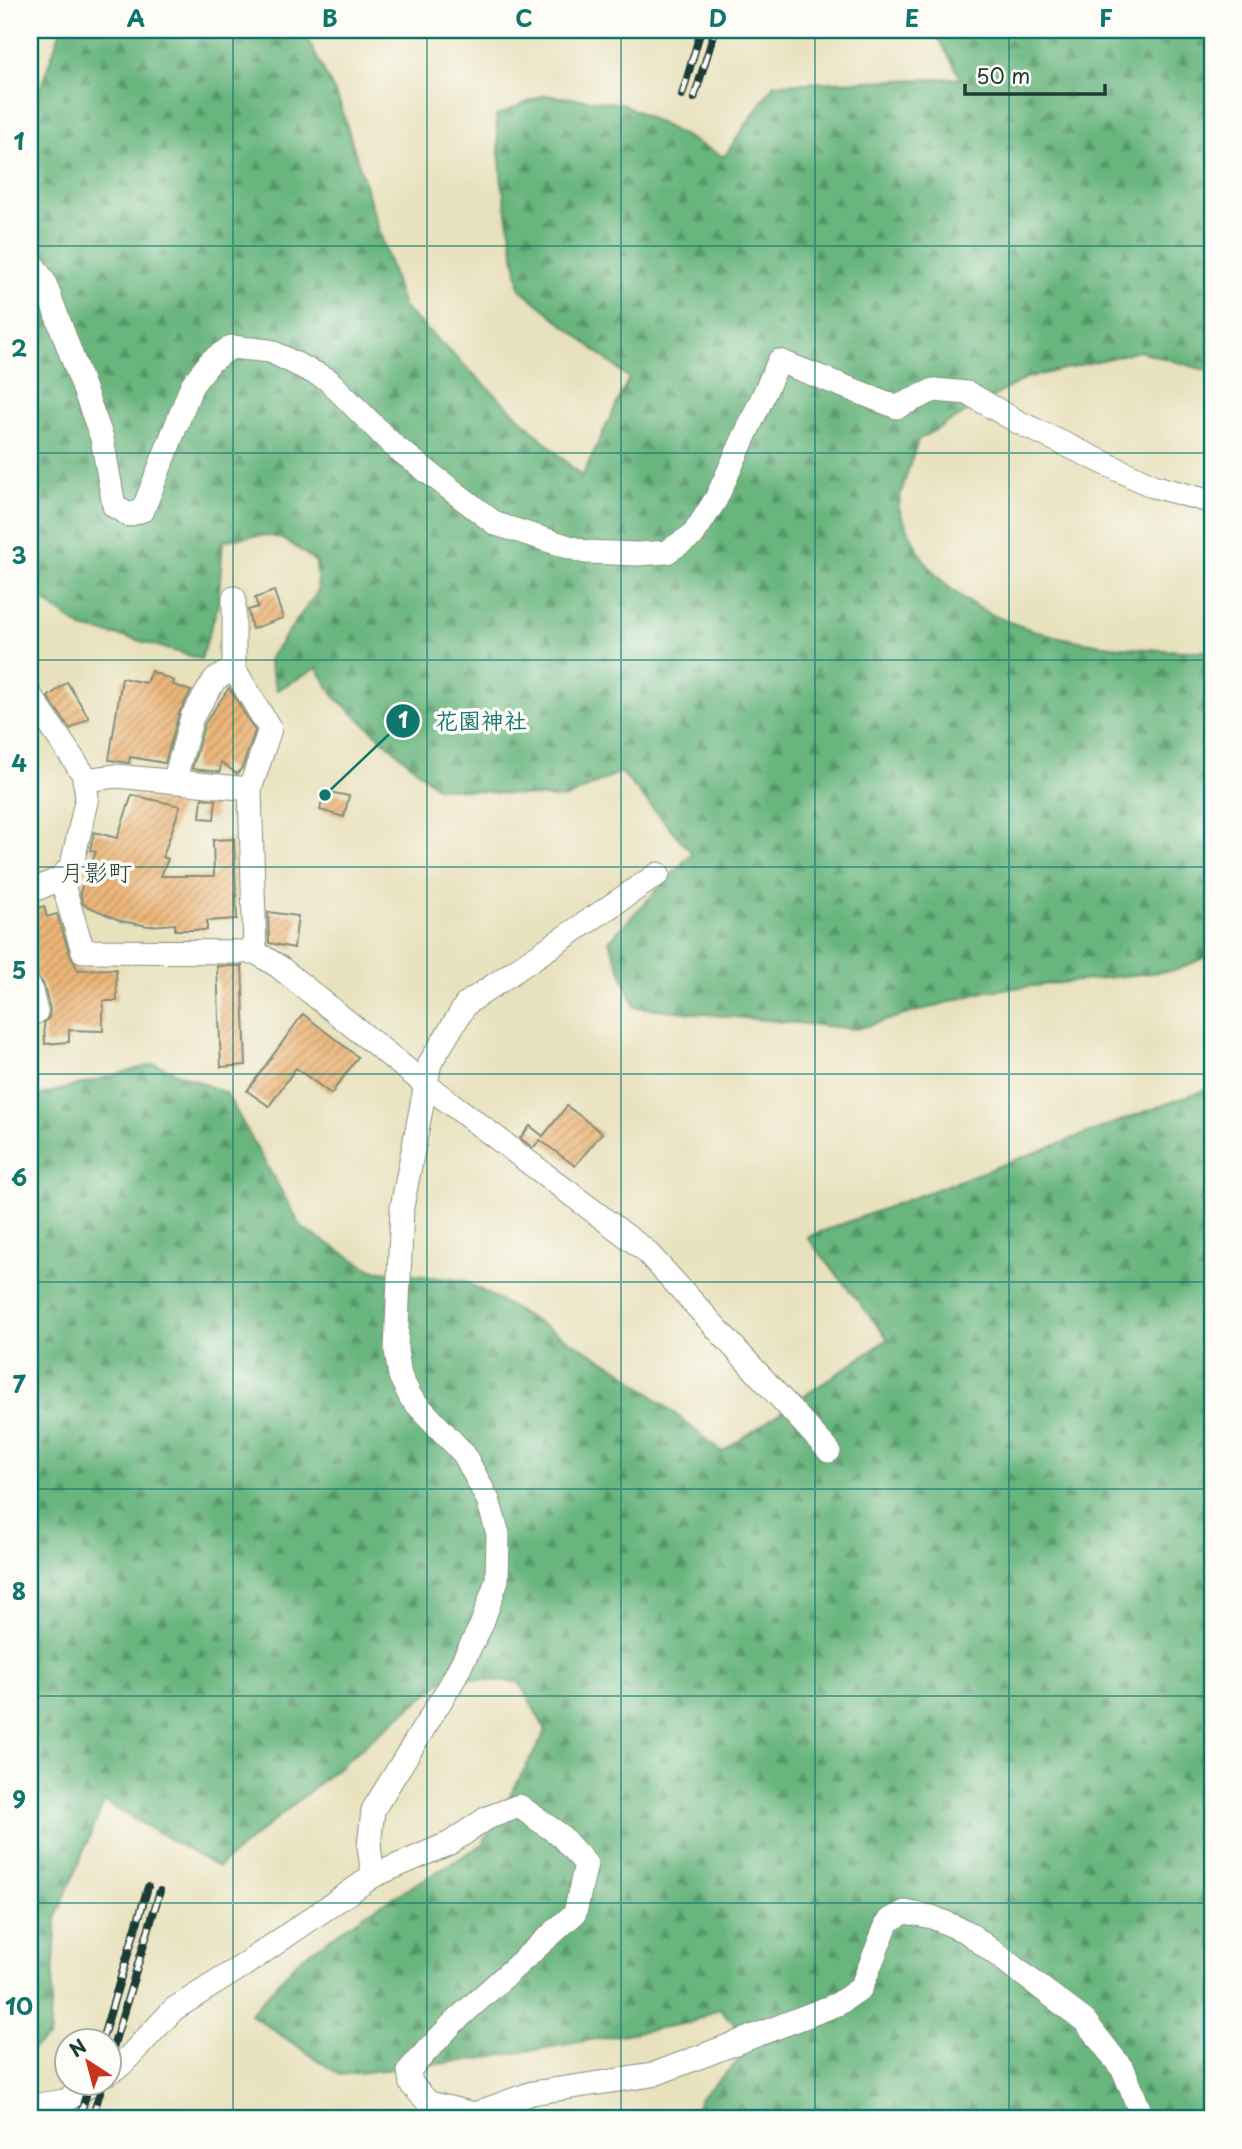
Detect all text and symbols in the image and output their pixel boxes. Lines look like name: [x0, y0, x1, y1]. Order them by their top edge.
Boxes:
text: A: [127, 0, 145, 35]
text: B: [322, 0, 338, 35]
text: C: [515, 0, 533, 35]
text: D: [709, 0, 727, 35]
text: E: [905, 0, 919, 35]
text: F: [1099, 0, 1113, 35]
scale bar: [965, 52, 1106, 96]
text: 50 m: [976, 59, 1030, 91]
text: 1: [14, 123, 25, 158]
text: 2: [11, 330, 27, 365]
text: 3: [11, 537, 27, 572]
callout: 花園神社: [386, 699, 541, 743]
text: 花園神社: [435, 702, 527, 737]
text: 1: [398, 703, 408, 735]
text: 4: [11, 745, 27, 780]
district label: 月影町: [60, 853, 132, 889]
text: 5: [12, 952, 26, 987]
text: 6: [11, 1159, 27, 1194]
text: 7: [12, 1366, 26, 1401]
text: 8: [12, 1573, 26, 1608]
text: 9: [12, 1781, 26, 1816]
text: 10: [5, 1988, 33, 2023]
north arrow: [52, 2026, 122, 2096]
text: N: [63, 2032, 92, 2063]

